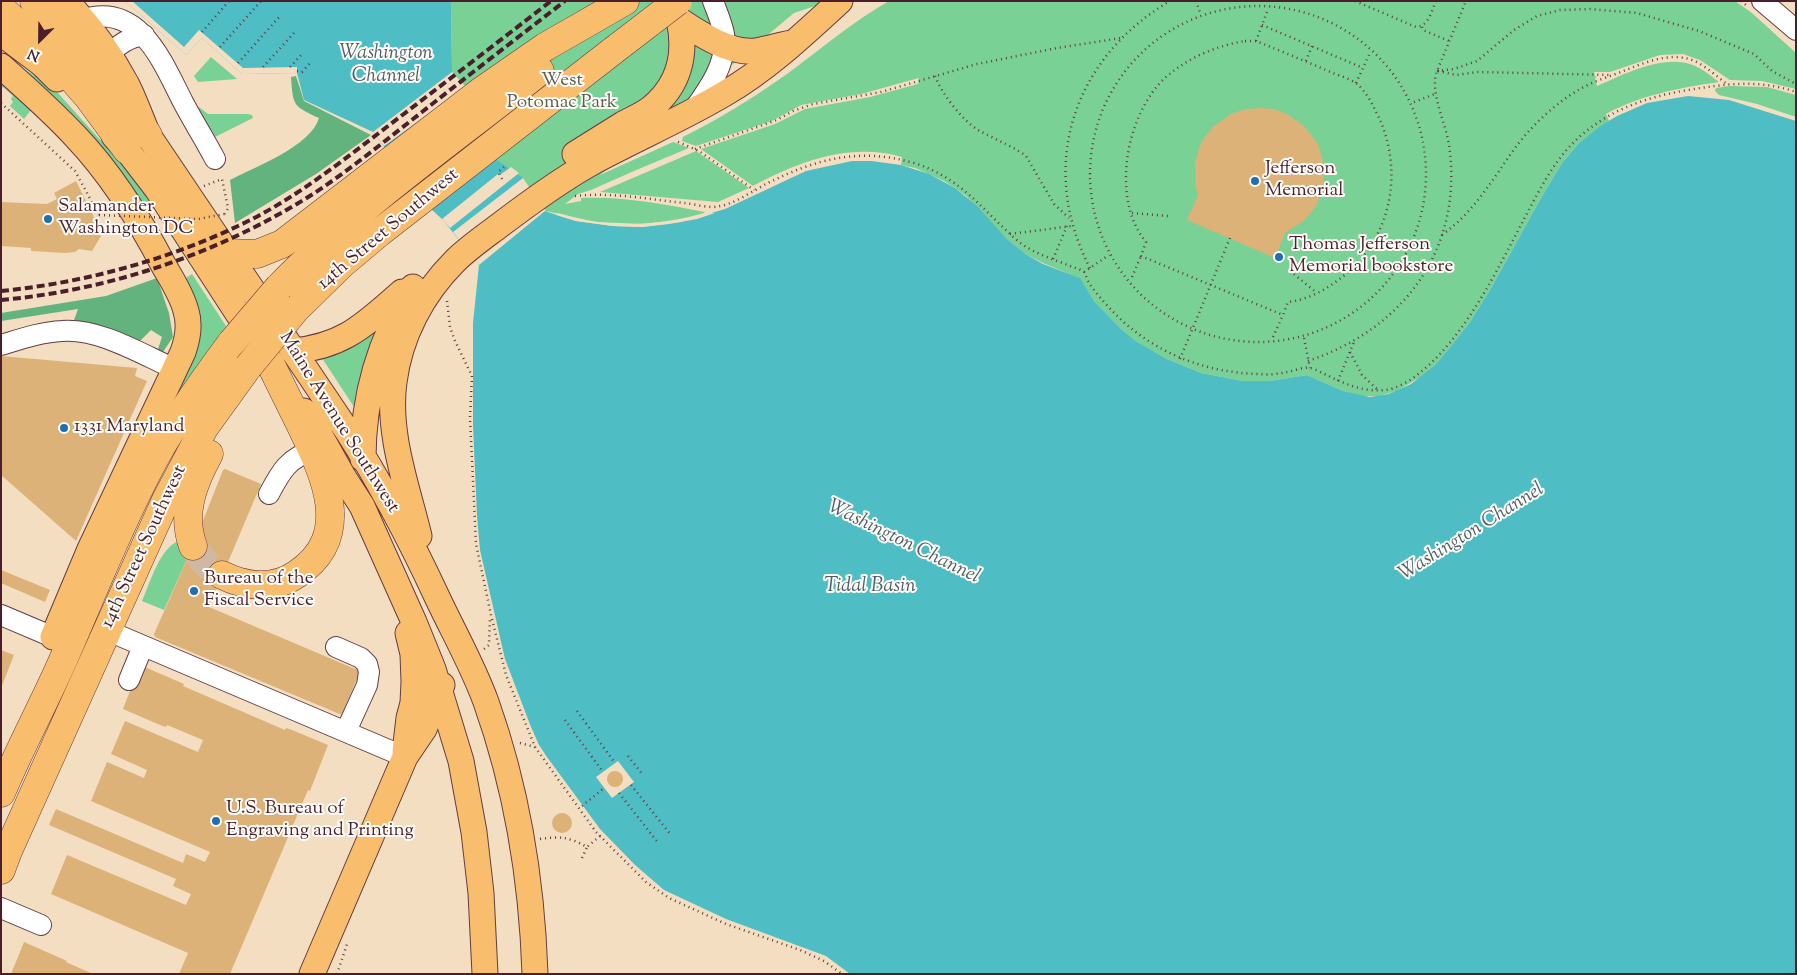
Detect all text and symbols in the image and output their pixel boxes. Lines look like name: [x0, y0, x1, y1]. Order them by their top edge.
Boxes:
north arrow: [15, 15, 65, 65]
text: N: [25, 42, 43, 65]
water label: Washington Channel: [339, 43, 433, 90]
park label: West Potomac Park: [507, 71, 617, 115]
place label: Jefferson Memorial: [1265, 159, 1344, 203]
street label: 14th Street Southwest: [314, 164, 464, 296]
marker: Jefferson Memorial: [1249, 175, 1261, 187]
place label: Salamander Washington DC: [58, 197, 194, 241]
marker: Salamander Washington DC: [42, 213, 54, 225]
place label: Thomas Jefferson Memorial bookstore: [1289, 235, 1453, 279]
marker: Thomas Jefferson Memorial bookstore: [1273, 251, 1285, 263]
street label: Maine Avenue Southwest: [273, 328, 403, 518]
place label: 1331 Maryland: [74, 417, 185, 439]
marker: 1331 Maryland: [58, 422, 70, 434]
street label: 14th Street Southwest: [97, 462, 193, 632]
water label: Washington Channel: [1395, 479, 1549, 587]
water label: Washington Channel: [823, 496, 983, 590]
place label: Bureau of the Fiscal Service: [204, 569, 314, 613]
water label: Tidal Basin: [824, 576, 916, 600]
marker: Bureau of the Fiscal Service: [188, 585, 200, 597]
place label: U.S. Bureau of Engraving and Printing: [226, 799, 414, 843]
marker: U.S. Bureau of Engraving and Printing: [210, 815, 222, 827]

